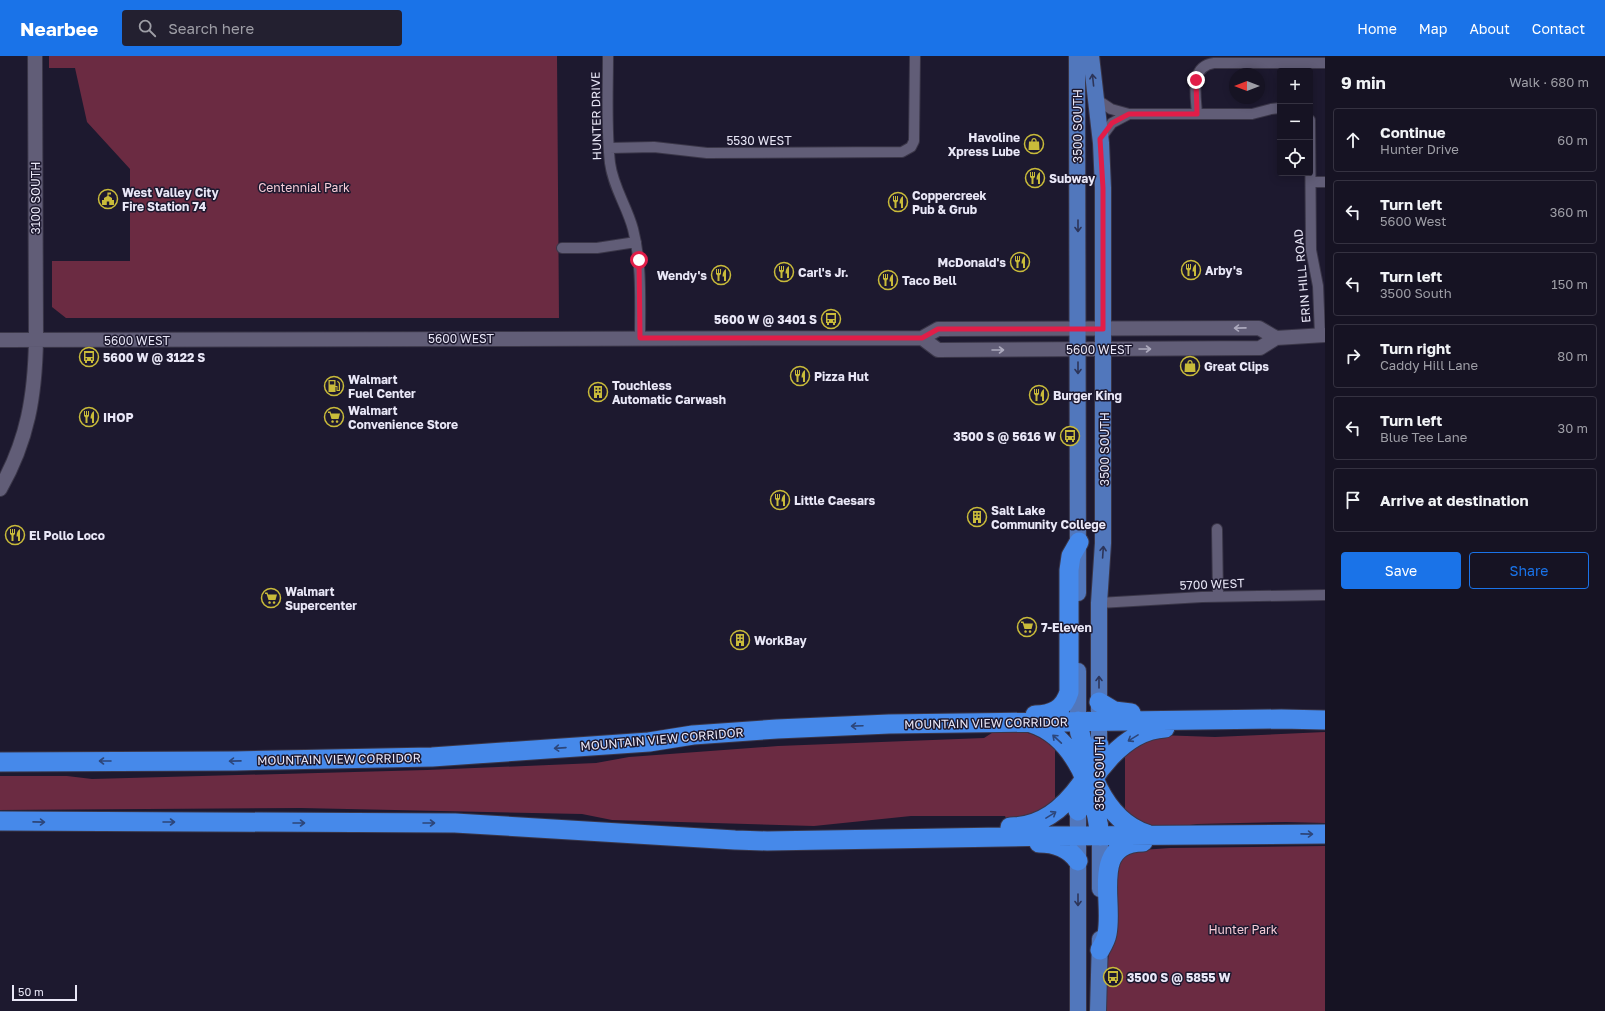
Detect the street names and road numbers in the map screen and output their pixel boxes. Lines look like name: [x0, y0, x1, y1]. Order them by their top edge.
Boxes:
street label: HUNTER DRIVE: [588, 72, 604, 160]
street label: 3500 SOUTH: [1070, 89, 1085, 163]
street label: 5530 WEST: [726, 133, 792, 148]
street label: 3100 SOUTH: [28, 162, 43, 234]
street label: ERIN HILL ROAD: [1290, 228, 1314, 324]
street label: 5600 WEST: [428, 331, 495, 346]
street label: 5600 WEST: [104, 333, 171, 348]
street label: 5600 WEST: [1066, 342, 1133, 357]
street label: 3500 SOUTH: [1097, 412, 1112, 486]
street label: 5700 WEST: [1179, 575, 1245, 593]
street label: MOUNTAIN VIEW CORRIDOR: [904, 714, 1068, 732]
street label: MOUNTAIN VIEW CORRIDOR: [580, 724, 744, 754]
street label: 3500 SOUTH: [1092, 736, 1107, 810]
street label: MOUNTAIN VIEW CORRIDOR: [257, 750, 421, 768]

